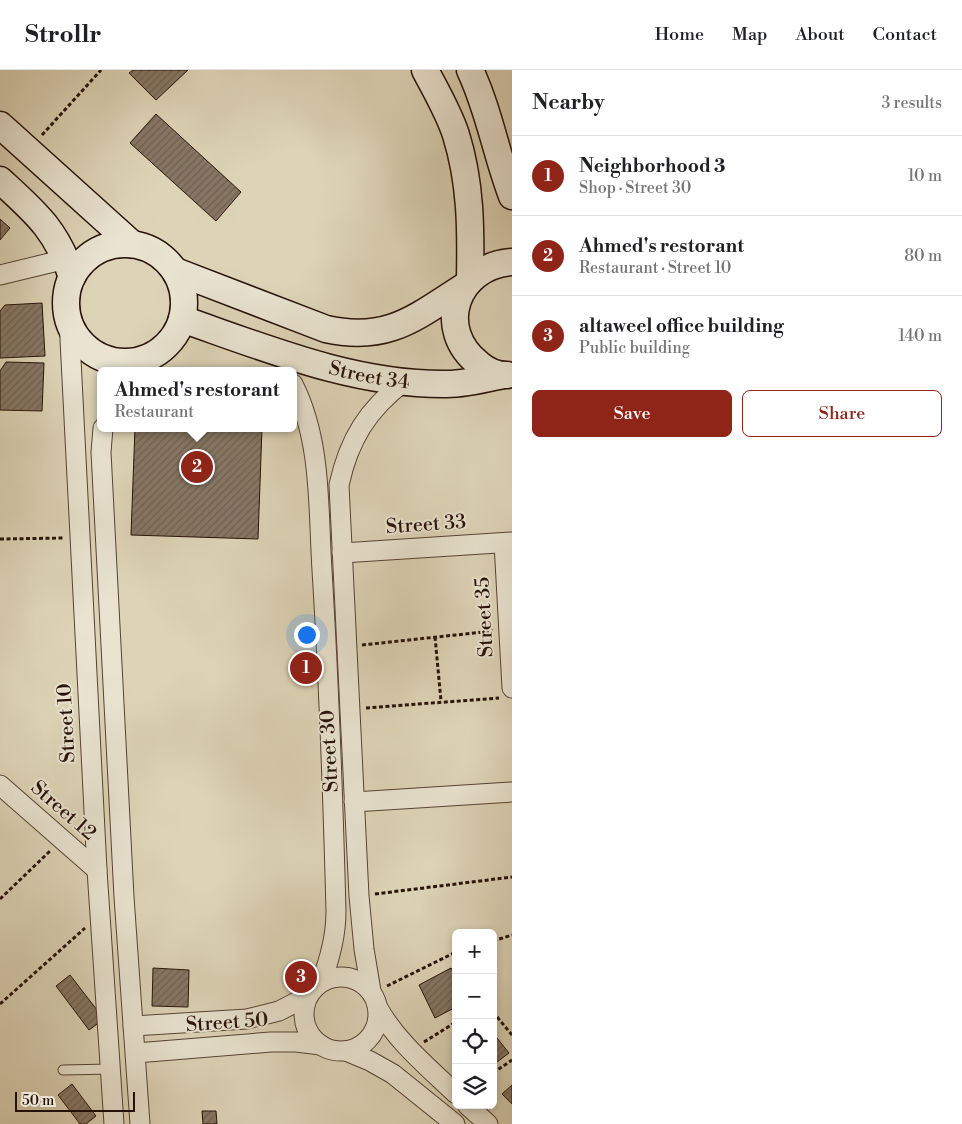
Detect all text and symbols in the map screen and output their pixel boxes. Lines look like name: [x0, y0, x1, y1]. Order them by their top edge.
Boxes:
text: Strollr: [25, 20, 101, 50]
text: Home: [655, 23, 704, 46]
text: Map: [732, 23, 768, 46]
text: About: [796, 23, 845, 46]
text: Contact: [873, 23, 937, 46]
text: Nearby: [532, 90, 605, 116]
text: 3 results: [881, 93, 942, 113]
text: Neighborhood 3: [579, 154, 725, 178]
text: 1: [544, 166, 552, 186]
text: 10 m: [908, 166, 942, 186]
text: Shop · Street 30: [579, 178, 691, 198]
text: Ahmed's restorant: [579, 234, 744, 258]
text: 2: [543, 246, 553, 266]
text: 80 m: [904, 246, 942, 266]
text: Restaurant · Street 10: [579, 258, 731, 278]
text: altaweel office building: [579, 314, 784, 338]
text: 3: [543, 326, 553, 346]
text: 140 m: [898, 326, 942, 346]
text: Public building: [579, 338, 690, 358]
street label: Street 34: [326, 356, 411, 395]
popup: [97, 367, 297, 432]
text: Ahmed's restorant: [115, 378, 279, 402]
button: Save: [532, 390, 732, 437]
button: Share: [742, 390, 942, 437]
text: Restaurant: [115, 402, 194, 422]
pin: 2: [181, 448, 213, 486]
street label: Street 33: [385, 510, 467, 540]
street label: Street 35: [470, 576, 500, 658]
your location: [294, 622, 320, 648]
pin: 1: [290, 649, 322, 687]
street label: Street 10: [52, 683, 82, 763]
street label: Street 30: [315, 709, 345, 793]
street label: Street 12: [25, 776, 101, 846]
map controls: [452, 929, 497, 1109]
button: +: [452, 929, 497, 974]
pin: 3: [285, 958, 317, 996]
button: −: [452, 974, 497, 1019]
street label: Street 50: [185, 1008, 269, 1038]
button: locate: [452, 1019, 497, 1064]
button: layers: [452, 1064, 497, 1109]
scale bar: [15, 1089, 135, 1112]
text: 50 m: [22, 1092, 54, 1110]

